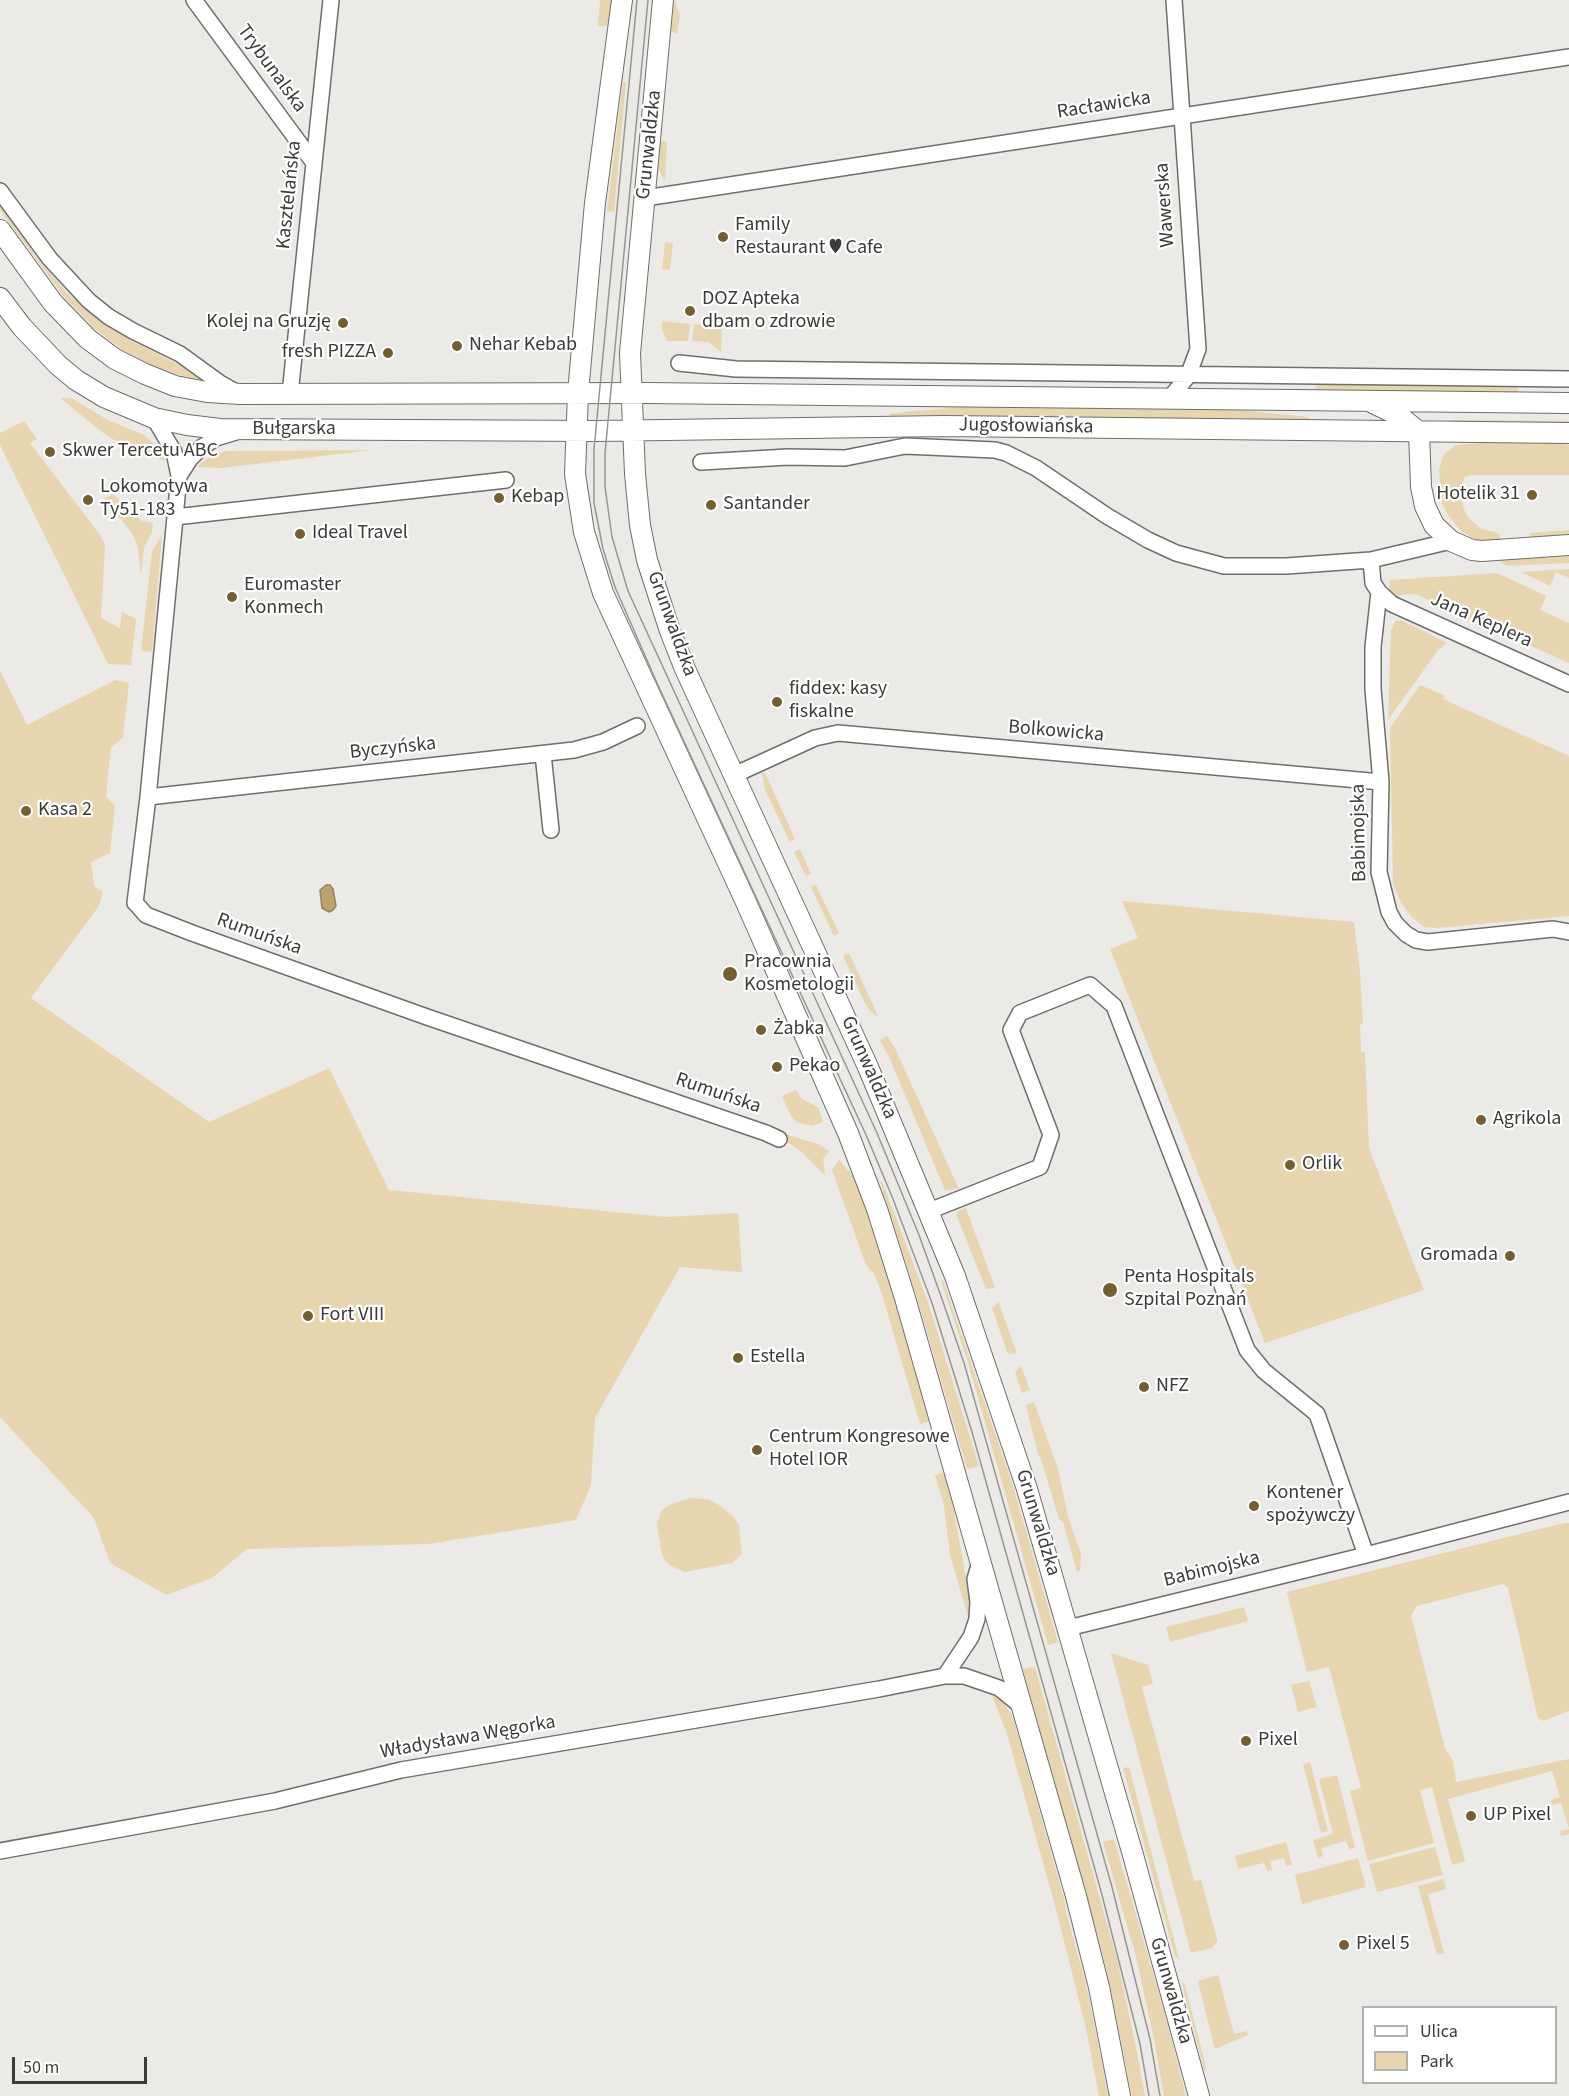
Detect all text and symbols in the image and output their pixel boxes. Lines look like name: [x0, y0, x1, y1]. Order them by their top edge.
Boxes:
street label: Trybunalska: [231, 20, 311, 118]
street label: Racławicka: [1055, 87, 1153, 125]
street label: Grunwaldzka: [632, 89, 668, 201]
street label: Kasztelańska: [272, 139, 308, 251]
street label: Wawerska: [1151, 162, 1181, 248]
place label: Family Restaurant ♥ Cafe: [735, 214, 883, 261]
marker: Family Restaurant ♥ Cafe: [716, 230, 730, 244]
place label: DOZ Apteka dbam o zdrowie: [702, 288, 836, 335]
marker: DOZ Apteka dbam o zdrowie: [683, 304, 697, 318]
place label: Kolej na Gruzję: [206, 311, 331, 335]
marker: Kolej na Gruzję: [336, 316, 350, 330]
place label: Nehar Kebab: [469, 334, 577, 358]
marker: Nehar Kebab: [450, 339, 464, 353]
place label: fresh PIZZA: [282, 341, 376, 365]
marker: fresh PIZZA: [381, 346, 395, 360]
street label: Jugosłowiańska: [958, 414, 1094, 440]
street label: Bułgarska: [252, 418, 336, 442]
place label: Skwer Tercetu ABC: [62, 440, 218, 464]
marker: Skwer Tercetu ABC: [43, 445, 57, 459]
place label: Lokomotywa Ty51-183: [100, 476, 208, 523]
place label: Hotelik 31: [1436, 483, 1520, 507]
place label: Kebap: [511, 486, 564, 510]
marker: Hotelik 31: [1525, 488, 1539, 502]
marker: Kebap: [492, 491, 506, 505]
marker: Lokomotywa Ty51-183: [81, 493, 95, 507]
place label: Santander: [723, 493, 810, 517]
marker: Santander: [704, 498, 718, 512]
place label: Ideal Travel: [312, 522, 408, 546]
marker: Ideal Travel: [293, 527, 307, 541]
street label: Grunwaldzka: [641, 568, 701, 680]
place label: Euromaster Konmech: [244, 574, 341, 621]
street label: Jana Keplera: [1426, 588, 1536, 654]
marker: Euromaster Konmech: [225, 590, 239, 604]
place label: fiddex: kasy fiskalne: [789, 678, 887, 725]
marker: fiddex: kasy fiskalne: [770, 695, 784, 709]
street label: Bolkowicka: [1007, 716, 1105, 748]
street label: Byczyńska: [349, 733, 437, 765]
street label: Babimojska: [1347, 784, 1373, 882]
place label: Kasa 2: [38, 799, 92, 823]
marker: Kasa 2: [19, 804, 33, 818]
street label: Rumuńska: [213, 909, 305, 961]
place label: Pracownia Kosmetologii: [744, 951, 854, 998]
marker: Pracownia Kosmetologii: [721, 965, 739, 983]
street label: Grunwaldzka: [835, 1013, 901, 1123]
place label: Żabka: [773, 1018, 824, 1042]
marker: Żabka: [754, 1023, 768, 1037]
place label: Pekao: [789, 1055, 840, 1079]
marker: Pekao: [770, 1060, 784, 1074]
street label: Rumuńska: [672, 1068, 764, 1120]
place label: Agrikola: [1493, 1108, 1561, 1132]
marker: Agrikola: [1474, 1113, 1488, 1127]
place label: Orlik: [1302, 1153, 1342, 1177]
marker: Orlik: [1283, 1158, 1297, 1172]
place label: Gromada: [1420, 1244, 1498, 1268]
marker: Gromada: [1503, 1249, 1517, 1263]
place label: Penta Hospitals Szpital Poznań: [1124, 1266, 1254, 1313]
marker: Penta Hospitals Szpital Poznań: [1101, 1281, 1119, 1299]
place label: Fort VIII: [320, 1304, 384, 1328]
marker: Fort VIII: [301, 1309, 315, 1323]
place label: Estella: [750, 1346, 805, 1370]
marker: Estella: [731, 1351, 745, 1365]
place label: NFZ: [1156, 1375, 1189, 1399]
marker: NFZ: [1137, 1380, 1151, 1394]
place label: Centrum Kongresowe Hotel IOR: [769, 1426, 950, 1473]
marker: Centrum Kongresowe Hotel IOR: [750, 1443, 764, 1457]
street label: Grunwaldzka: [1009, 1467, 1065, 1579]
place label: Kontener spożywczy: [1266, 1482, 1355, 1529]
marker: Kontener spożywczy: [1247, 1499, 1261, 1513]
street label: Babimojska: [1161, 1546, 1263, 1594]
street label: Władysława Węgorka: [378, 1711, 558, 1765]
place label: Pixel: [1258, 1729, 1298, 1753]
marker: Pixel: [1239, 1734, 1253, 1748]
place label: UP Pixel: [1483, 1804, 1551, 1828]
marker: UP Pixel: [1464, 1809, 1478, 1823]
place label: Pixel 5: [1356, 1933, 1410, 1957]
street label: Grunwaldzka: [1143, 1935, 1197, 2047]
marker: Pixel 5: [1337, 1938, 1351, 1952]
legend: [1362, 2006, 1557, 2084]
text: Ulica: [1420, 2019, 1458, 2044]
scale bar: [15, 2045, 150, 2083]
text: Park: [1420, 2049, 1454, 2074]
text: 50 m: [23, 2055, 59, 2080]

